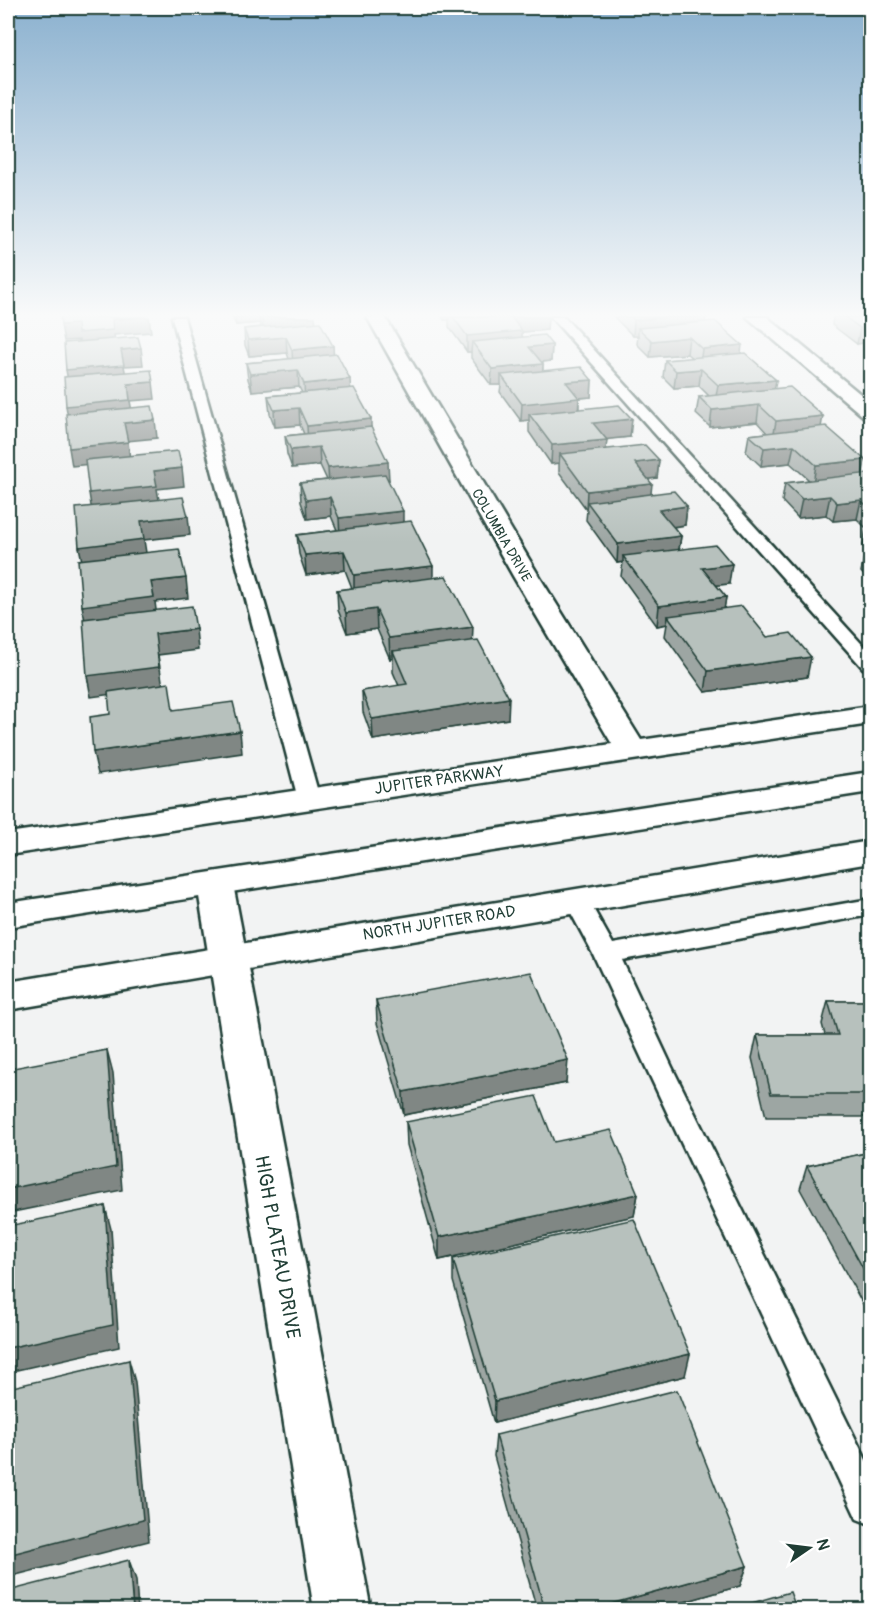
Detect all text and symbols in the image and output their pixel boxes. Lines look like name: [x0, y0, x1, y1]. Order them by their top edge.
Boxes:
street label: COLUMBIA DRIVE: [468, 486, 535, 585]
street label: JUPITER PARKWAY: [373, 761, 505, 799]
street label: NORTH JUPITER ROAD: [361, 901, 517, 945]
street label: HIGH PLATEAU DRIVE: [249, 1153, 306, 1341]
north arrow: [779, 1518, 839, 1578]
text: N: [812, 1537, 834, 1552]

